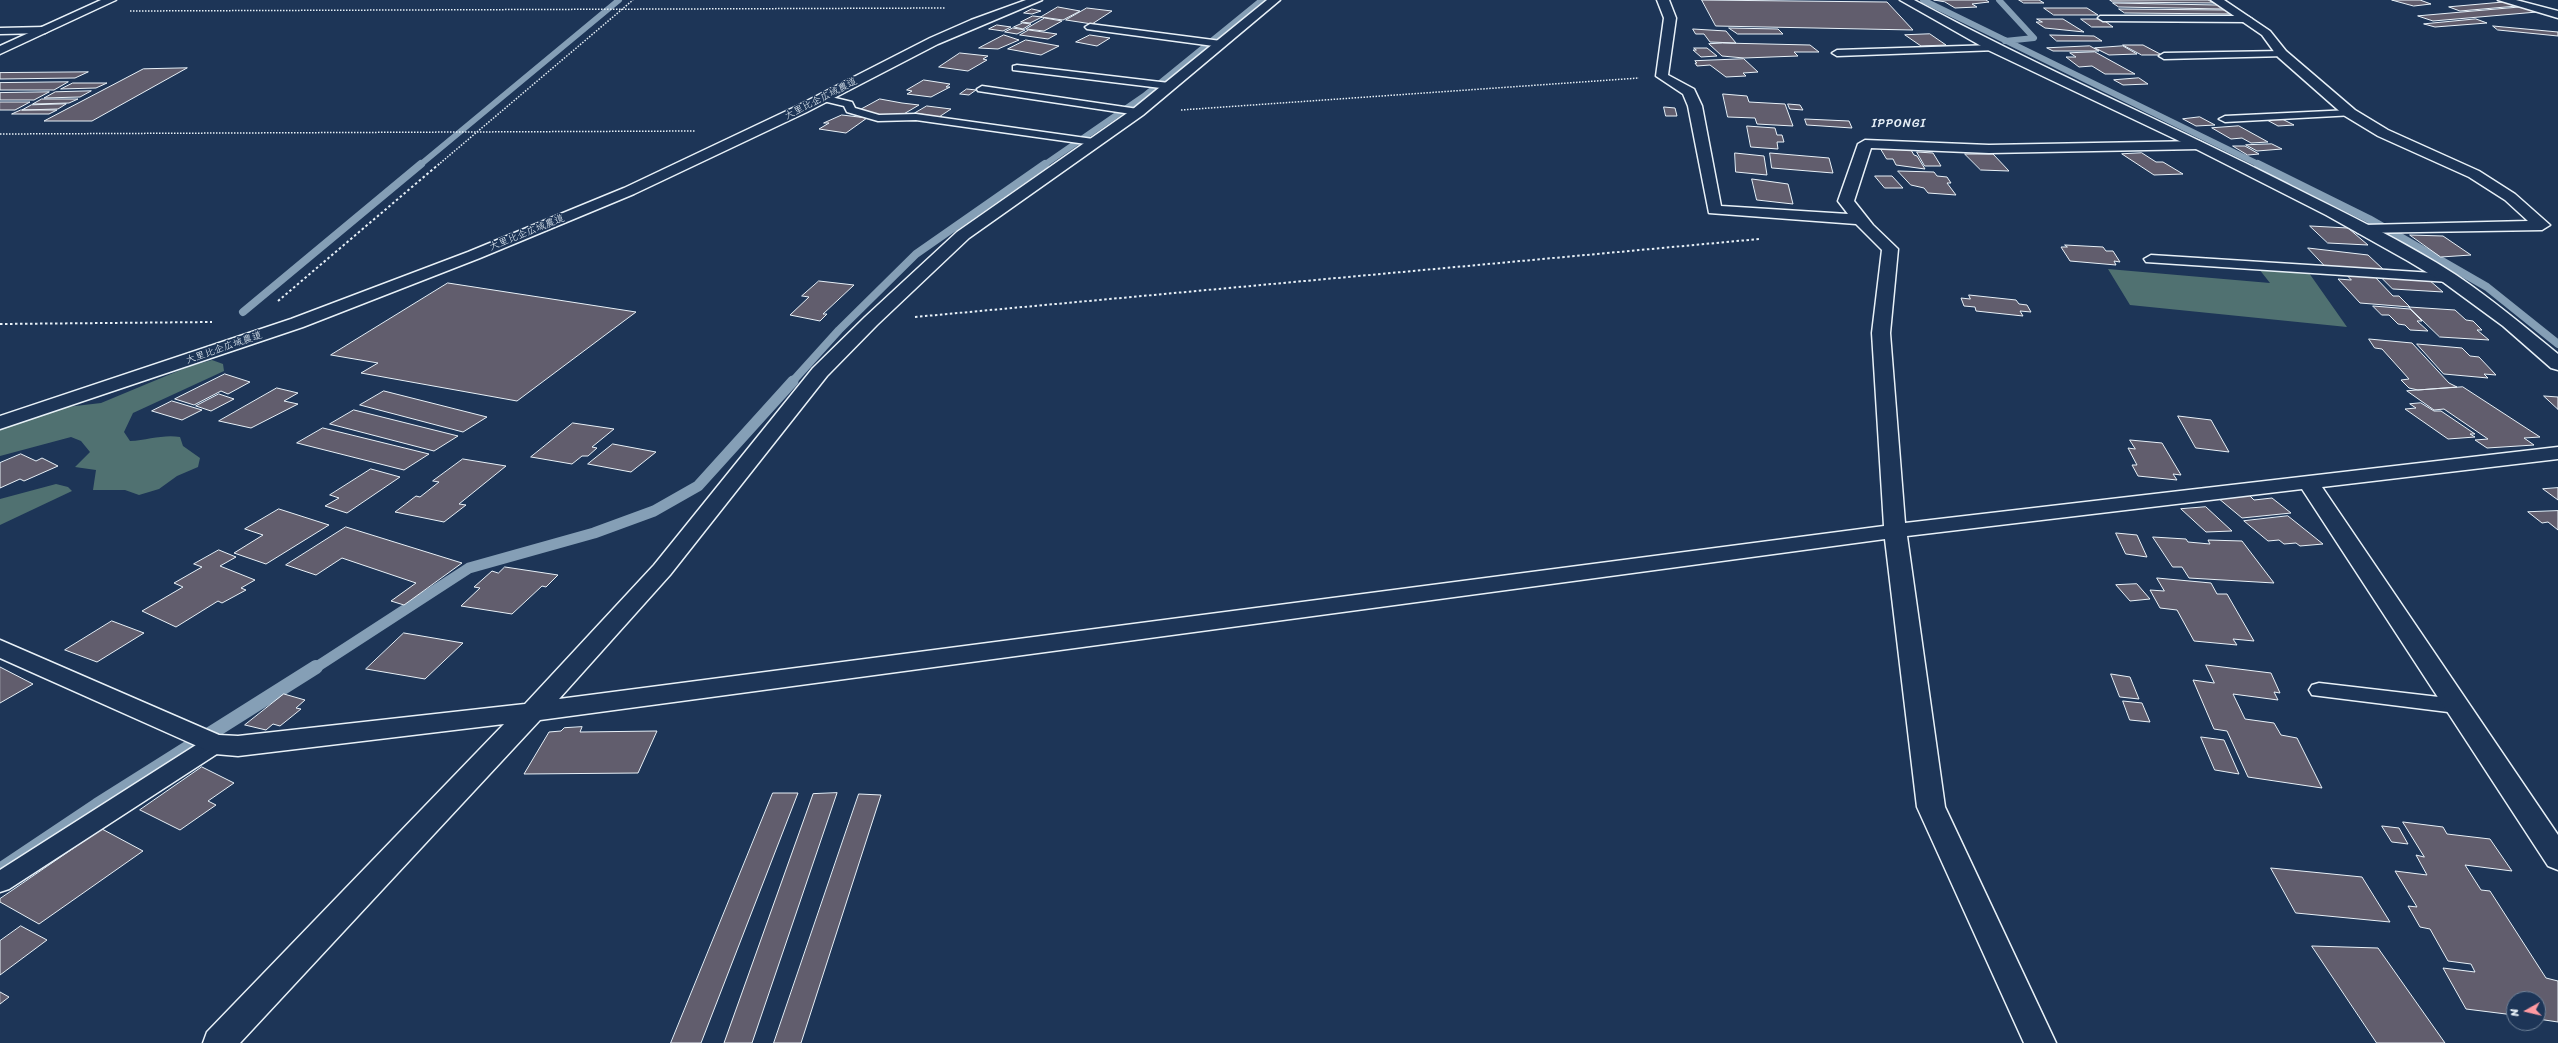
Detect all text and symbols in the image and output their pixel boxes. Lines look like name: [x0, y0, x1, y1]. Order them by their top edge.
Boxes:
street label: 大里比企広域農道: [783, 75, 859, 123]
district label: IPPONGI: [1872, 117, 1926, 131]
street label: 大里比企広域農道: [488, 212, 566, 254]
street label: 大里比企広域農道: [184, 329, 264, 367]
north arrow: [2506, 991, 2546, 1031]
text: N: [2505, 1008, 2525, 1018]

